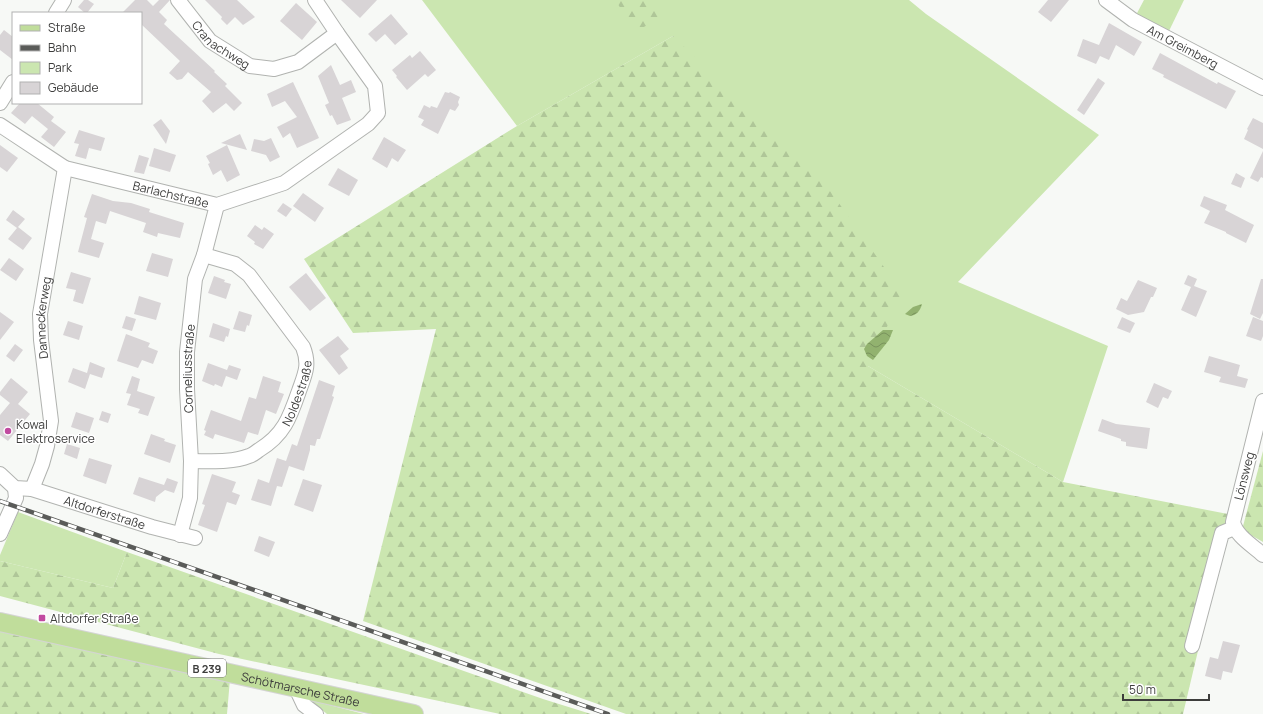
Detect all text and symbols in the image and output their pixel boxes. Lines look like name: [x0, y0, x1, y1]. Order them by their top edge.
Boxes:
legend: [12, 12, 142, 104]
street label: Cranachweg: [189, 17, 254, 73]
text: Straße: [48, 19, 85, 36]
street label: Am Greimberg: [1144, 20, 1222, 72]
text: Bahn: [48, 39, 76, 56]
text: Park: [48, 59, 73, 76]
text: Gebäude: [48, 79, 99, 96]
street label: Barlachstraße: [131, 176, 211, 211]
street label: Danneckerweg: [31, 275, 55, 360]
street label: Corneliusstraße: [178, 323, 199, 414]
street label: Noldestraße: [277, 360, 315, 429]
place label: Kowal Elektroservice: [16, 416, 95, 447]
marker: Kowal Elektroservice: [3, 426, 13, 436]
street label: Lönsweg: [1230, 450, 1258, 502]
street label: Altdorferstraße: [62, 491, 148, 533]
place label: Altdorfer Straße: [50, 610, 138, 627]
marker: Altdorfer Straße: [37, 613, 47, 623]
road number: B 239: [188, 659, 226, 677]
street label: Schötmarsche Straße: [240, 667, 361, 710]
scale bar: [1123, 676, 1209, 702]
text: 50 m: [1129, 681, 1156, 698]

